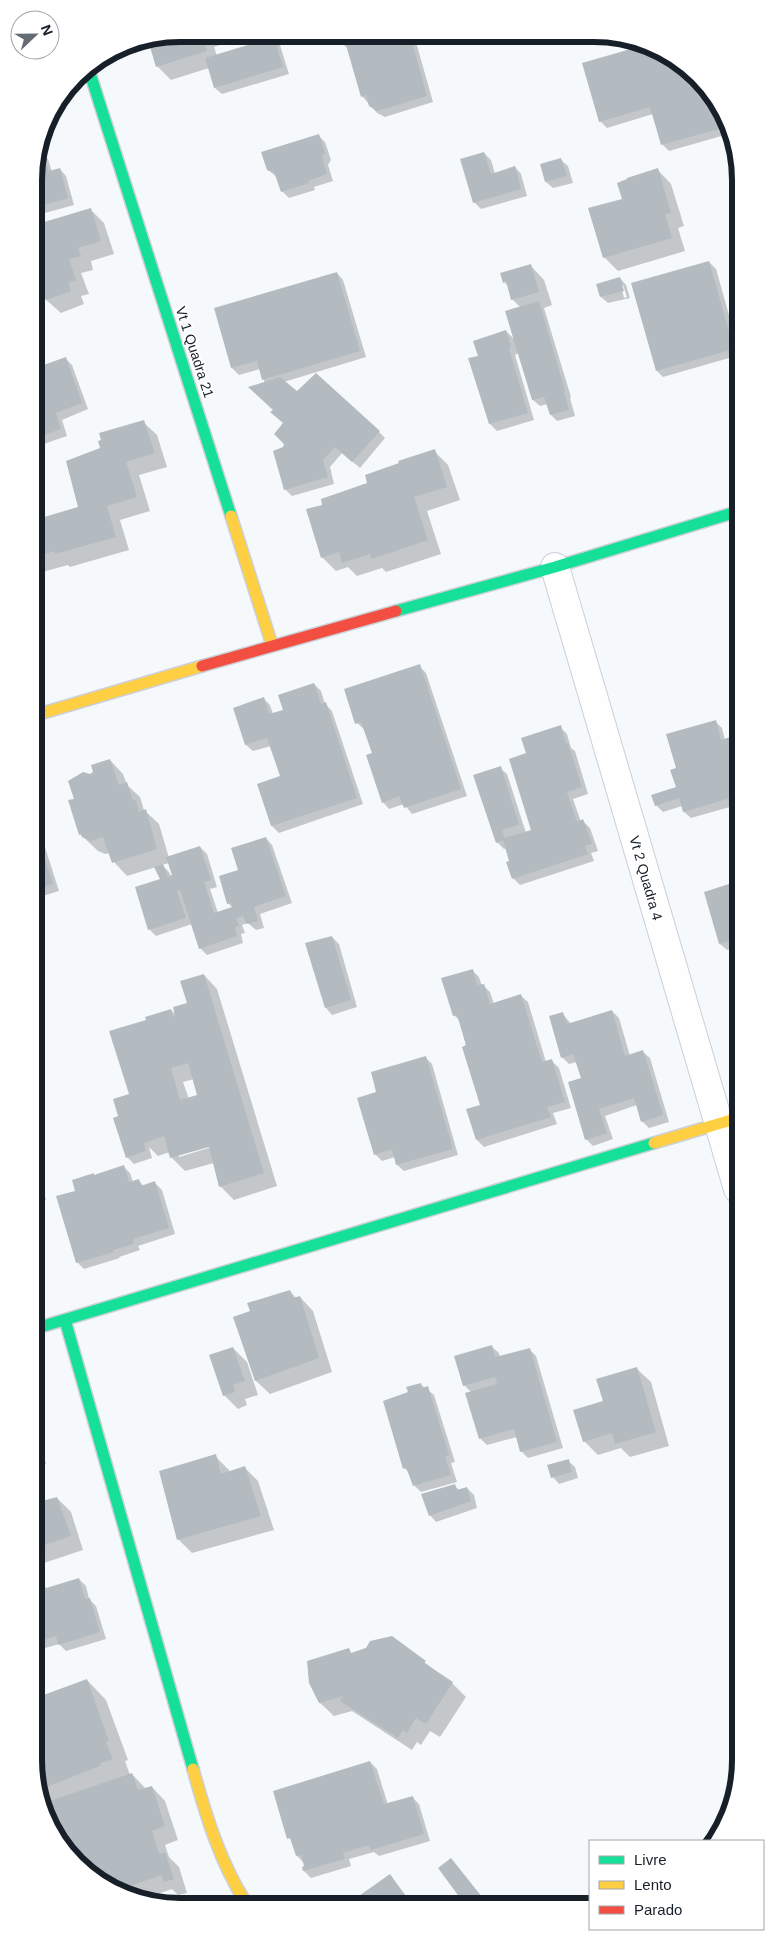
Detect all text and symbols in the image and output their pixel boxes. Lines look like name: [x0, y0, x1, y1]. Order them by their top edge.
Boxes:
north arrow: [10, 10, 60, 60]
text: N: [38, 22, 56, 38]
street label: Vt 1 Quadra 21: [173, 304, 217, 400]
street label: Vt 2 Quadra 4: [626, 834, 666, 922]
legend: [589, 1840, 764, 1930]
text: Livre: [634, 1851, 667, 1868]
text: Lento: [634, 1876, 672, 1893]
text: Parado: [634, 1901, 682, 1918]

